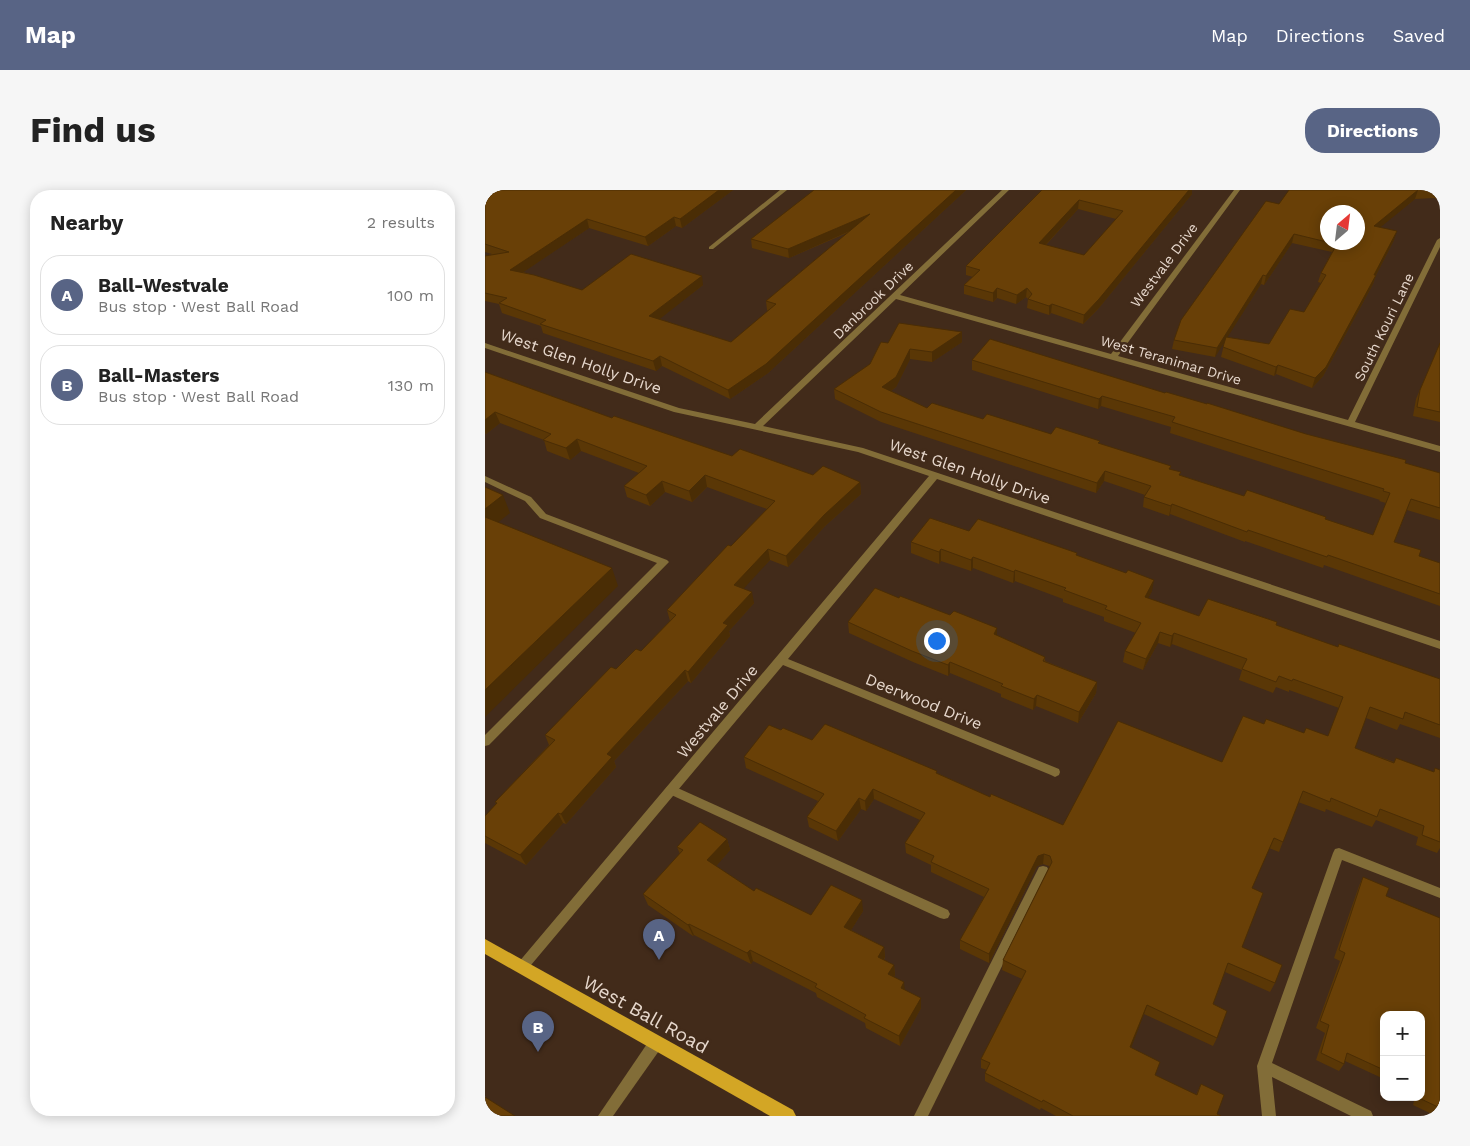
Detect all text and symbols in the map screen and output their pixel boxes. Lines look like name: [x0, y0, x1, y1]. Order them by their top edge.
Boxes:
text: Map: [25, 21, 76, 49]
text: Map: [1211, 25, 1248, 46]
text: Directions: [1276, 25, 1365, 46]
text: Saved: [1393, 25, 1445, 46]
button: Directions: [1305, 108, 1440, 153]
text: Find us: [30, 109, 156, 151]
north arrow: [1320, 205, 1365, 250]
text: Nearby: [50, 210, 123, 235]
text: 2 results: [367, 213, 435, 232]
street label: Westvale Drive: [1127, 220, 1201, 310]
street label: Danbrook Drive: [830, 258, 916, 342]
street label: South Kouri Lane: [1351, 270, 1417, 384]
text: Ball-Westvale: [98, 274, 229, 297]
text: A: [62, 286, 72, 305]
text: 100 m: [387, 286, 434, 305]
text: Bus stop · West Ball Road: [98, 297, 299, 316]
street label: West Glen Holly Drive: [498, 325, 664, 398]
street label: West Teranimar Drive: [1099, 332, 1243, 388]
text: Ball-Masters: [98, 364, 220, 387]
text: B: [62, 376, 72, 395]
text: 130 m: [388, 376, 434, 395]
text: Bus stop · West Ball Road: [98, 387, 299, 406]
street label: West Glen Holly Drive: [887, 435, 1053, 508]
your location: [924, 628, 950, 654]
street label: Westvale Drive: [673, 661, 762, 762]
street label: Deerwood Drive: [863, 669, 985, 734]
pin: A: [643, 919, 675, 960]
street label: West Ball Road: [579, 970, 713, 1058]
pin: B: [522, 1011, 554, 1052]
map controls: [1380, 1011, 1425, 1101]
button: +: [1380, 1011, 1425, 1056]
button: −: [1380, 1056, 1425, 1101]

